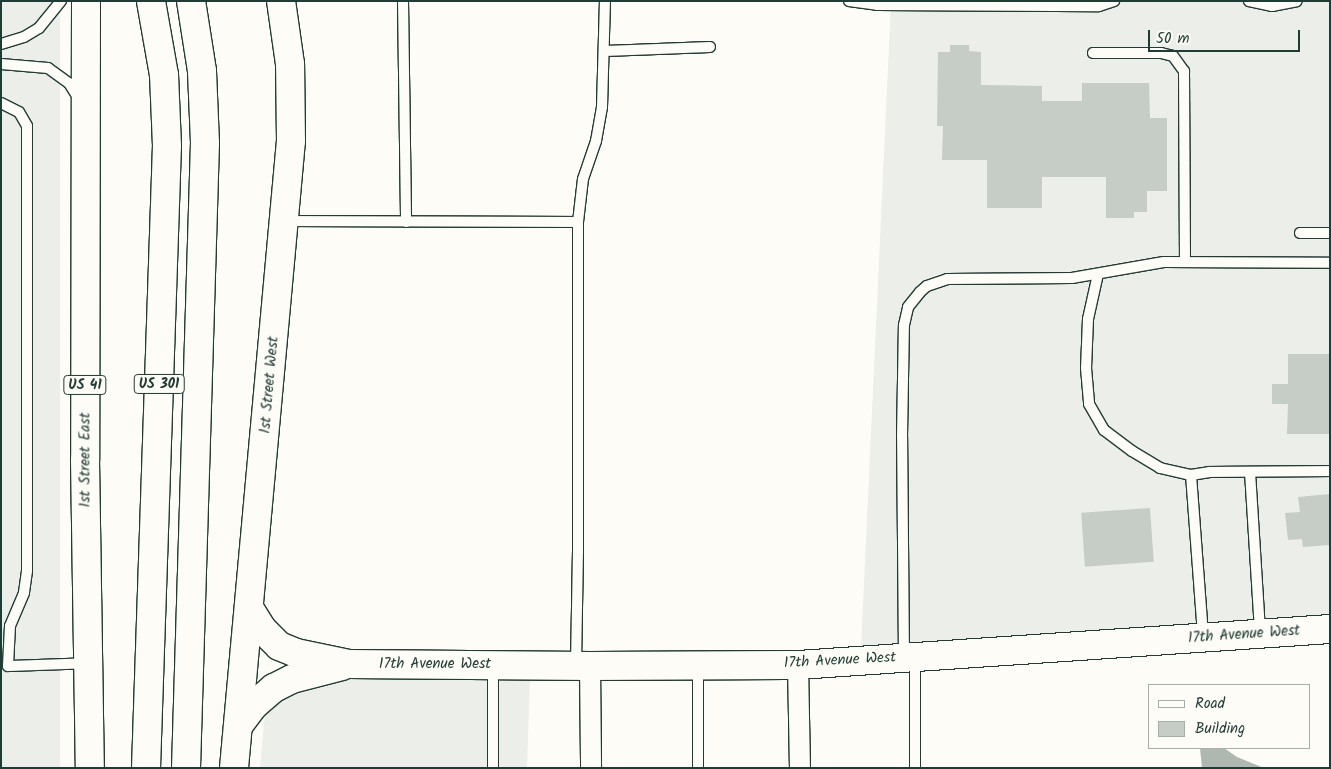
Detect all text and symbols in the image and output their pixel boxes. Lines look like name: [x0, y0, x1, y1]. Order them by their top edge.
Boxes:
scale bar: [1151, 20, 1304, 52]
text: 50 m: [1156, 27, 1190, 51]
street label: 1st Street West: [257, 336, 283, 434]
road number: US 301: [133, 372, 185, 396]
road number: US 41: [62, 374, 108, 396]
street label: 1st Street East: [77, 413, 95, 507]
street label: 17th Avenue West: [1187, 622, 1301, 648]
street label: 17th Avenue West: [783, 649, 897, 673]
street label: 17th Avenue West: [379, 656, 491, 674]
legend: [1148, 684, 1311, 749]
text: Road: [1195, 692, 1225, 716]
text: Building: [1195, 717, 1245, 741]

